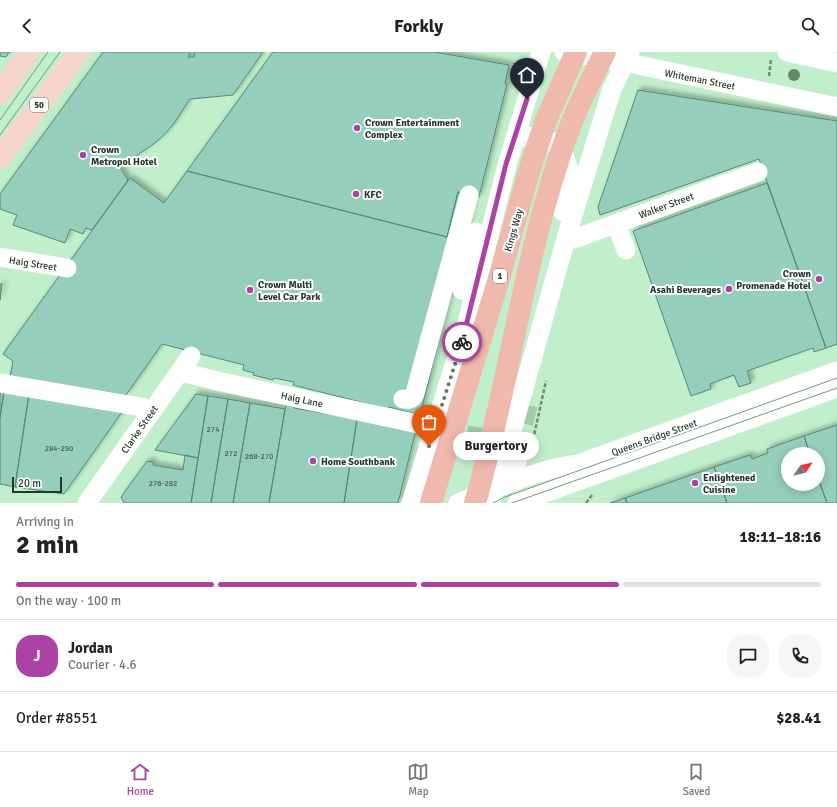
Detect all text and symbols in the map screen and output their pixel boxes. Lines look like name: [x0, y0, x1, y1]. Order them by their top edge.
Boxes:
icon: back: [16, 15, 38, 37]
text: Forkly: [394, 15, 443, 37]
icon: search: [799, 15, 821, 37]
pin: [510, 58, 544, 99]
icon: home: [516, 64, 538, 86]
street label: Whiteman Street: [663, 67, 737, 93]
road number: 50: [30, 98, 48, 112]
place label: Crown Entertainment Complex: [365, 117, 459, 141]
marker: Crown Entertainment Complex: [352, 123, 362, 133]
place label: Crown Metropol Hotel: [91, 144, 157, 168]
marker: Crown Metropol Hotel: [78, 150, 88, 160]
marker: KFC: [351, 189, 361, 199]
place label: KFC: [364, 189, 382, 201]
street label: Walker Street: [637, 190, 696, 221]
street label: Kings Way: [502, 207, 526, 253]
street label: Haig Street: [8, 254, 58, 274]
place label: Crown Promenade Hotel: [736, 268, 812, 292]
road number: 1: [493, 269, 507, 283]
marker: Crown Promenade Hotel: [814, 274, 824, 284]
place label: Crown Multi Level Car Park: [258, 279, 321, 303]
place label: Asahi Beverages: [650, 284, 722, 296]
marker: Asahi Beverages: [724, 284, 734, 294]
marker: Crown Multi Level Car Park: [245, 285, 255, 295]
courier: [442, 322, 482, 362]
icon: bike: [451, 331, 473, 353]
street label: Haig Lane: [280, 390, 324, 410]
street label: Clarke Street: [119, 403, 161, 456]
pin: [412, 405, 446, 446]
icon: bag: [418, 411, 440, 433]
street label: Queens Bridge Street: [610, 417, 699, 459]
house number: 274: [207, 424, 220, 434]
callout: Burgertory: [453, 432, 539, 460]
text: Burgertory: [465, 438, 527, 454]
house number: 284-290: [45, 443, 73, 453]
north arrow: [781, 447, 825, 491]
map controls: [781, 447, 825, 491]
house number: 272: [225, 448, 237, 458]
house number: 268-270: [245, 451, 273, 461]
marker: Home Southbank: [308, 456, 318, 466]
place label: Home Southbank: [321, 456, 396, 468]
place label: Enlightened Cuisine: [703, 472, 756, 496]
scale bar: [12, 475, 62, 494]
text: 20 m: [18, 477, 41, 490]
house number: 276-282: [149, 478, 177, 488]
marker: Enlightened Cuisine: [690, 478, 700, 488]
text: Arriving in: [16, 514, 74, 530]
text: 18:11–18:16: [740, 528, 821, 546]
text: 2 min: [16, 529, 79, 561]
text: On the way · 100 m: [16, 593, 121, 609]
button: chat: [727, 635, 769, 677]
button: phone: [779, 635, 821, 677]
text: Jordan: [68, 639, 113, 657]
text: J: [33, 647, 41, 665]
text: Courier · 4.6: [68, 657, 137, 673]
text: Order #8551: [16, 709, 98, 727]
text: $28.41: [776, 709, 821, 727]
tab: Home: [127, 761, 154, 798]
tab: Map: [407, 761, 429, 798]
tab: Saved: [683, 761, 710, 798]

